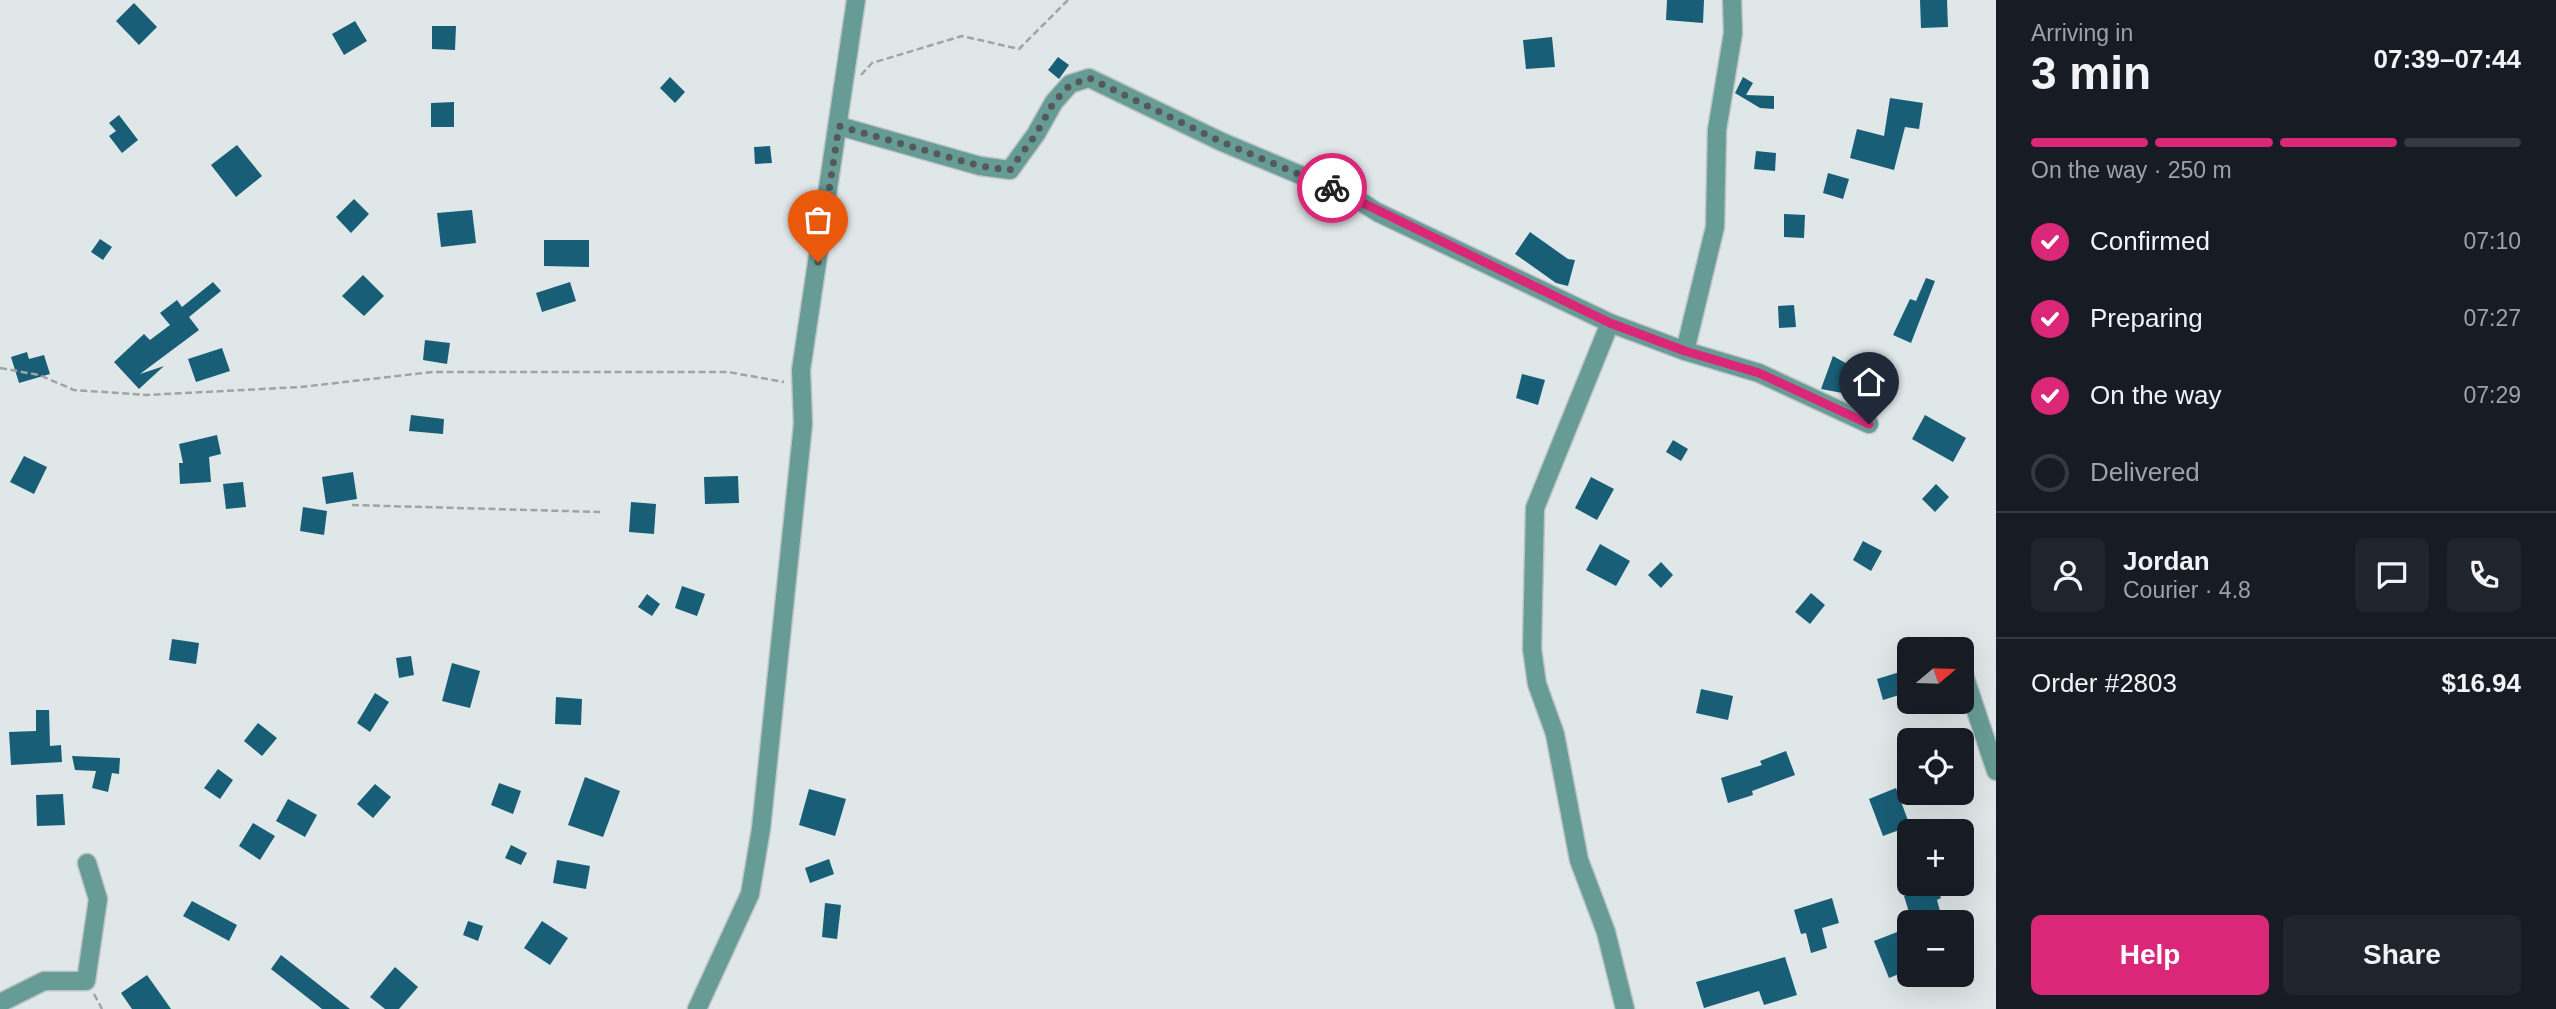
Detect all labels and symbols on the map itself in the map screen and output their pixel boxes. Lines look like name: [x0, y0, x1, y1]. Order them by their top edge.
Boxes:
courier: [1297, 153, 1367, 223]
pin: [788, 190, 848, 262]
pin: [1839, 352, 1899, 424]
north arrow: [1897, 637, 1974, 714]

